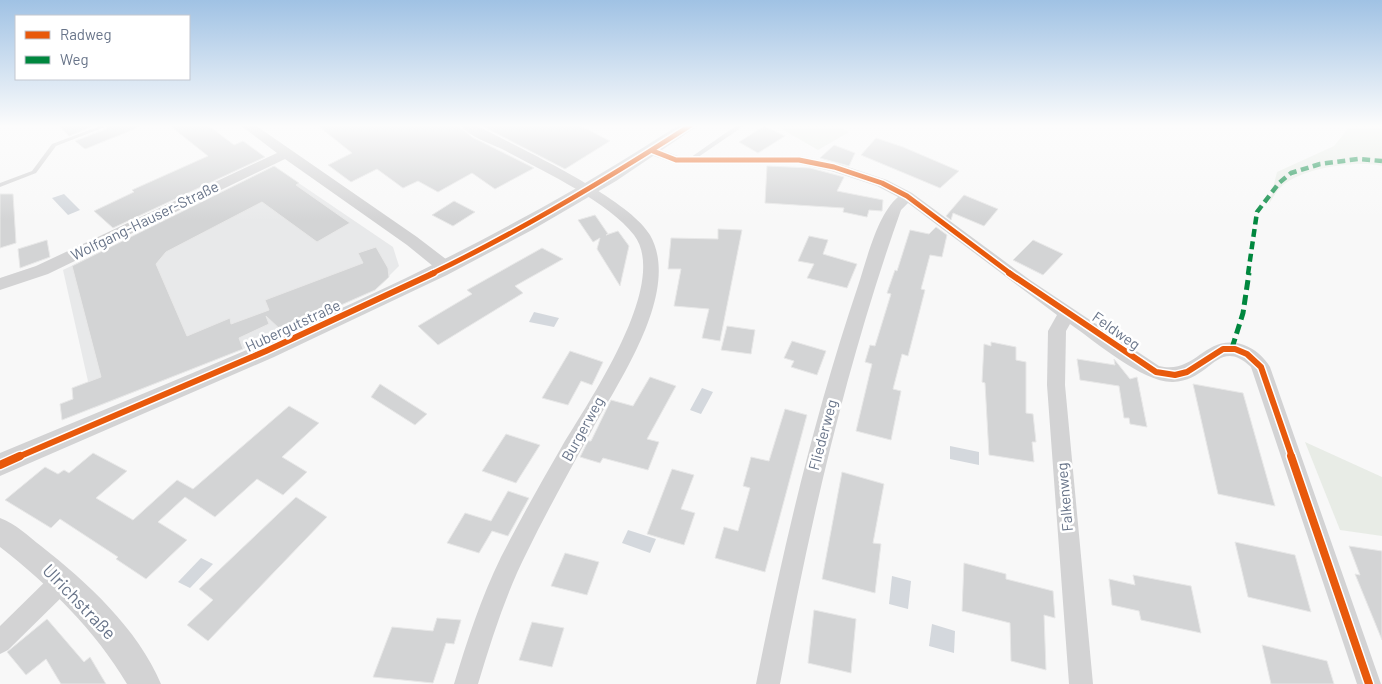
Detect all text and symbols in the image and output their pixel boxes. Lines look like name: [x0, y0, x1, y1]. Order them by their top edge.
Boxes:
legend: [15, 15, 190, 80]
text: Radweg: [60, 25, 112, 43]
text: Weg: [60, 50, 88, 68]
street label: Wolfgang-Hauser-Straße: [68, 176, 221, 264]
street label: Hubergutstraße: [242, 295, 343, 355]
street label: Feldweg: [1089, 307, 1144, 353]
street label: Burgerweg: [557, 393, 607, 464]
street label: Fliederweg: [804, 397, 840, 472]
street label: Falkenweg: [1052, 462, 1076, 532]
street label: Ulrichstraße: [38, 559, 121, 644]

